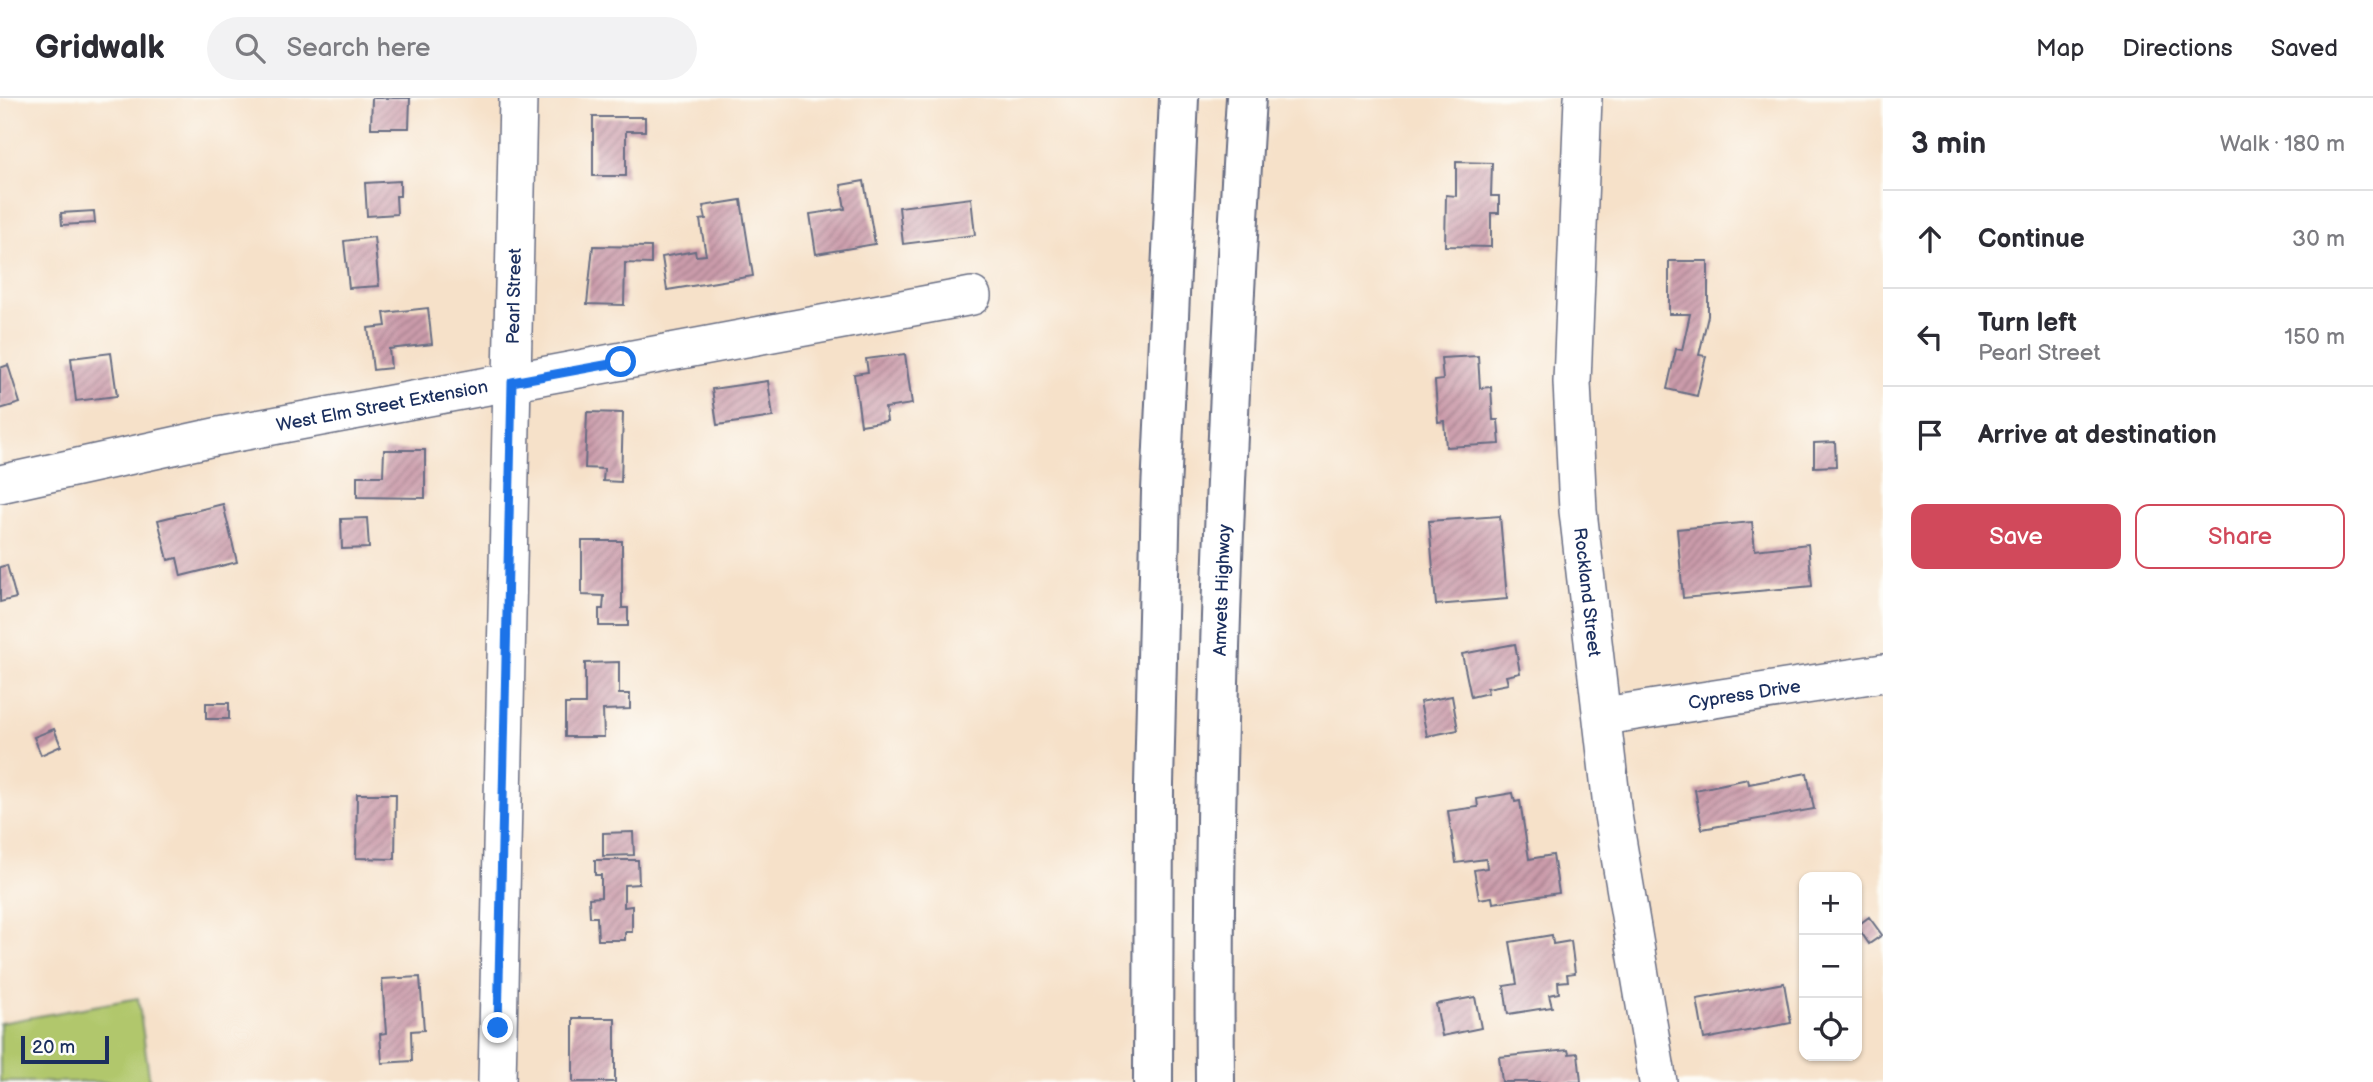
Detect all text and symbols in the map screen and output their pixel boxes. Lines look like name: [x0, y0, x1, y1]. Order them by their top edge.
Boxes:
search box: [207, 17, 697, 80]
text: Gridwalk: [35, 28, 165, 68]
icon: search: [231, 29, 269, 67]
text: Search here: [287, 33, 431, 64]
text: Map: [2036, 34, 2084, 63]
text: Directions: [2122, 34, 2233, 63]
text: Saved: [2271, 34, 2338, 63]
text: 3 min: [1911, 126, 1986, 162]
text: Walk · 180 m: [2220, 130, 2345, 158]
icon: ahead: [1911, 220, 1949, 258]
text: Continue: [1978, 224, 2085, 255]
text: 30 m: [2292, 225, 2345, 253]
street label: Pearl Street: [503, 248, 526, 344]
text: Turn left: [1978, 308, 2077, 339]
icon: left: [1911, 318, 1949, 356]
text: 150 m: [2284, 323, 2345, 351]
text: Pearl Street: [1978, 339, 2101, 367]
route start: [605, 346, 636, 377]
street label: West Elm Street Extension: [275, 376, 490, 436]
icon: arrive: [1911, 416, 1949, 454]
text: Arrive at destination: [1978, 420, 2217, 451]
button: Save: [1911, 504, 2121, 569]
button: Share: [2135, 504, 2345, 569]
street label: Amvets Highway: [1210, 523, 1235, 656]
street label: Rockland Street: [1569, 526, 1605, 658]
street label: Cypress Drive: [1687, 676, 1802, 714]
map controls: [1799, 872, 1862, 1061]
button: +: [1799, 872, 1862, 935]
button: −: [1799, 935, 1862, 998]
button: locate: [1799, 998, 1862, 1061]
route end: [482, 1012, 513, 1043]
scale bar: [21, 1033, 108, 1065]
text: 20 m: [32, 1036, 75, 1059]

